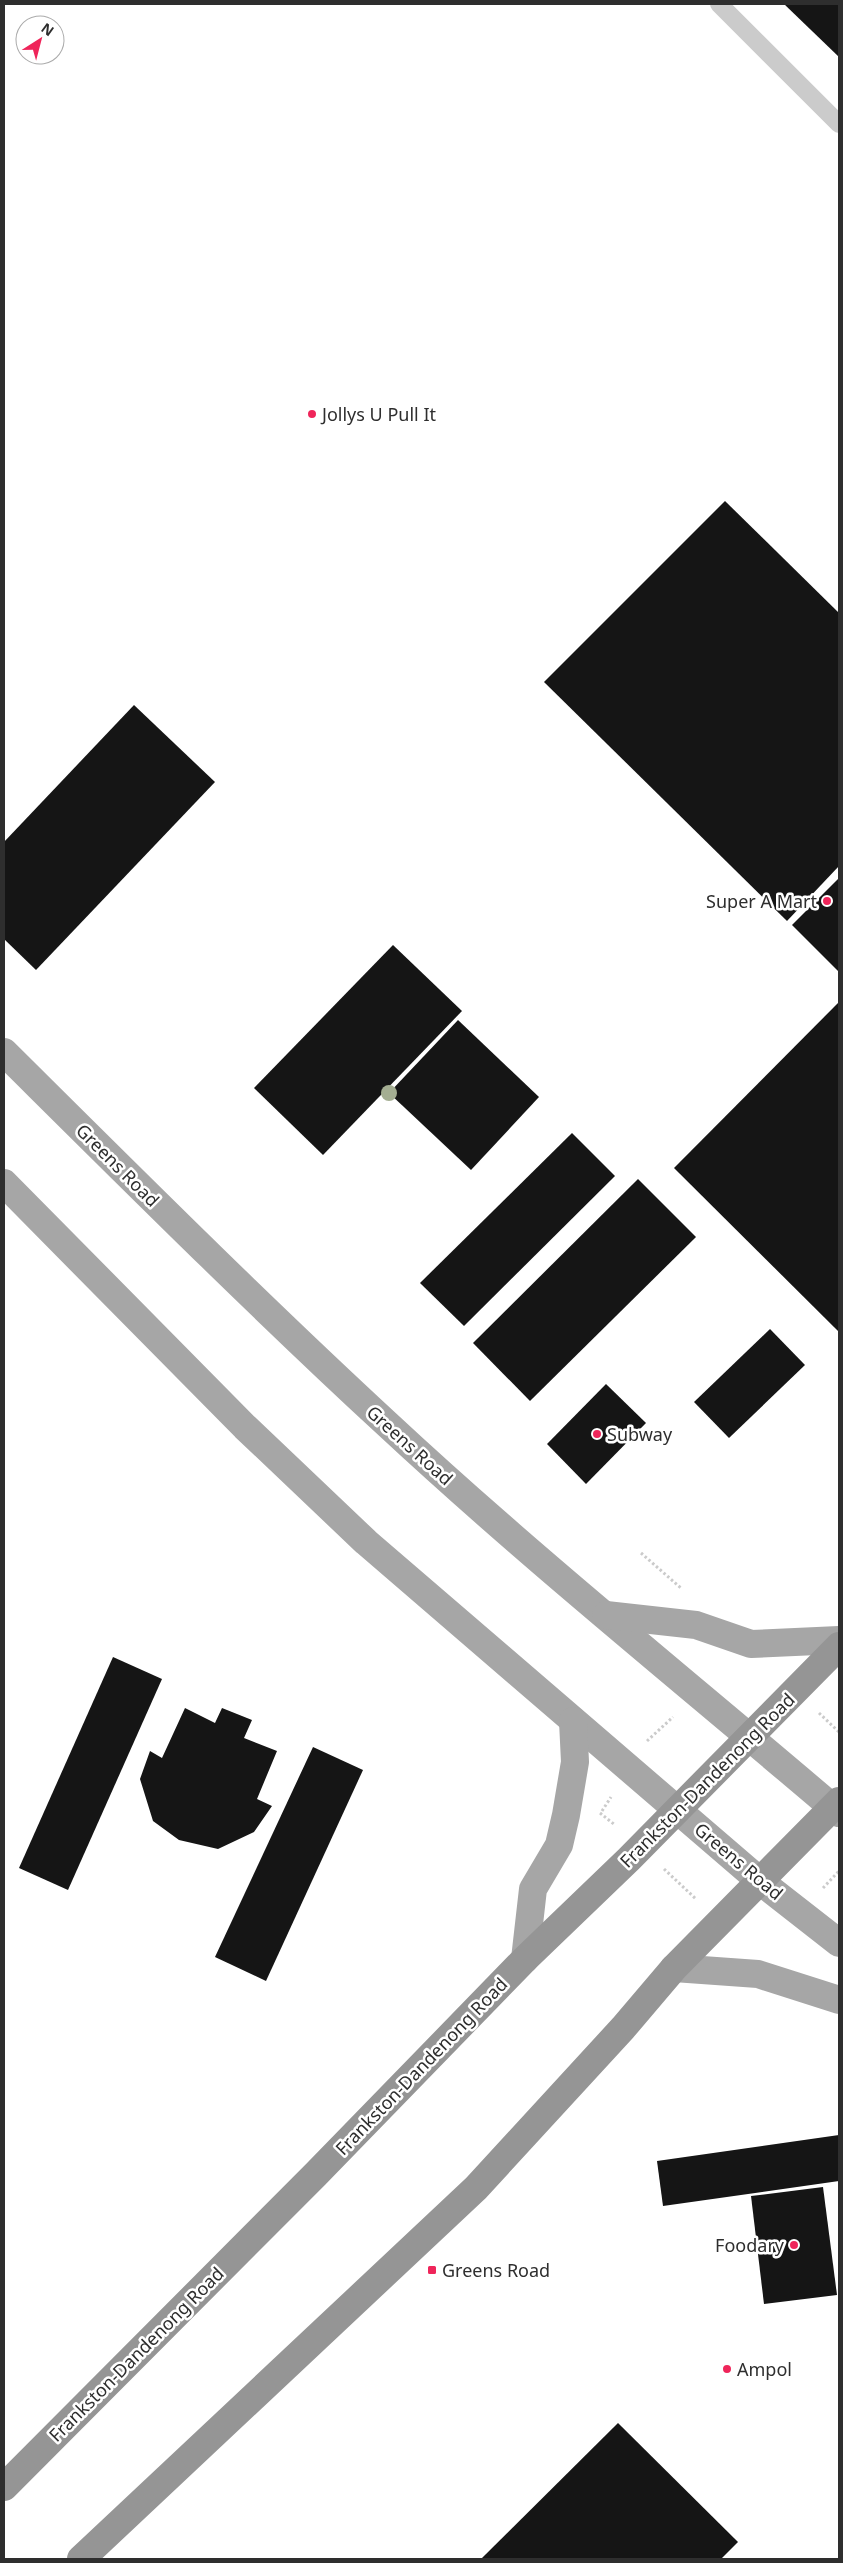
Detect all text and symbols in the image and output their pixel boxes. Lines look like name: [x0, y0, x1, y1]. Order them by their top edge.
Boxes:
north arrow: [15, 15, 65, 65]
text: N: [38, 18, 58, 40]
place label: Jollys U Pull It: [320, 402, 436, 426]
marker: Jollys U Pull It: [306, 408, 318, 420]
place label: Super A Mart: [706, 889, 817, 913]
marker: Super A Mart: [821, 895, 833, 907]
street label: Greens Road: [71, 1118, 165, 1212]
street label: Greens Road: [362, 1400, 458, 1490]
place label: Subway: [607, 1422, 673, 1446]
marker: Subway: [591, 1428, 603, 1440]
street label: Frankston-Dandenong Road: [614, 1687, 800, 1873]
street label: Greens Road: [690, 1817, 788, 1905]
street label: Frankston-Dandenong Road: [330, 1972, 512, 2160]
place label: Foodary: [715, 2233, 785, 2257]
marker: Foodary: [788, 2239, 800, 2251]
place label: Greens Road: [442, 2258, 550, 2282]
street label: Frankston-Dandenong Road: [43, 2261, 229, 2447]
marker: Greens Road: [426, 2264, 438, 2276]
place label: Ampol: [737, 2357, 792, 2381]
marker: Ampol: [721, 2363, 733, 2375]

